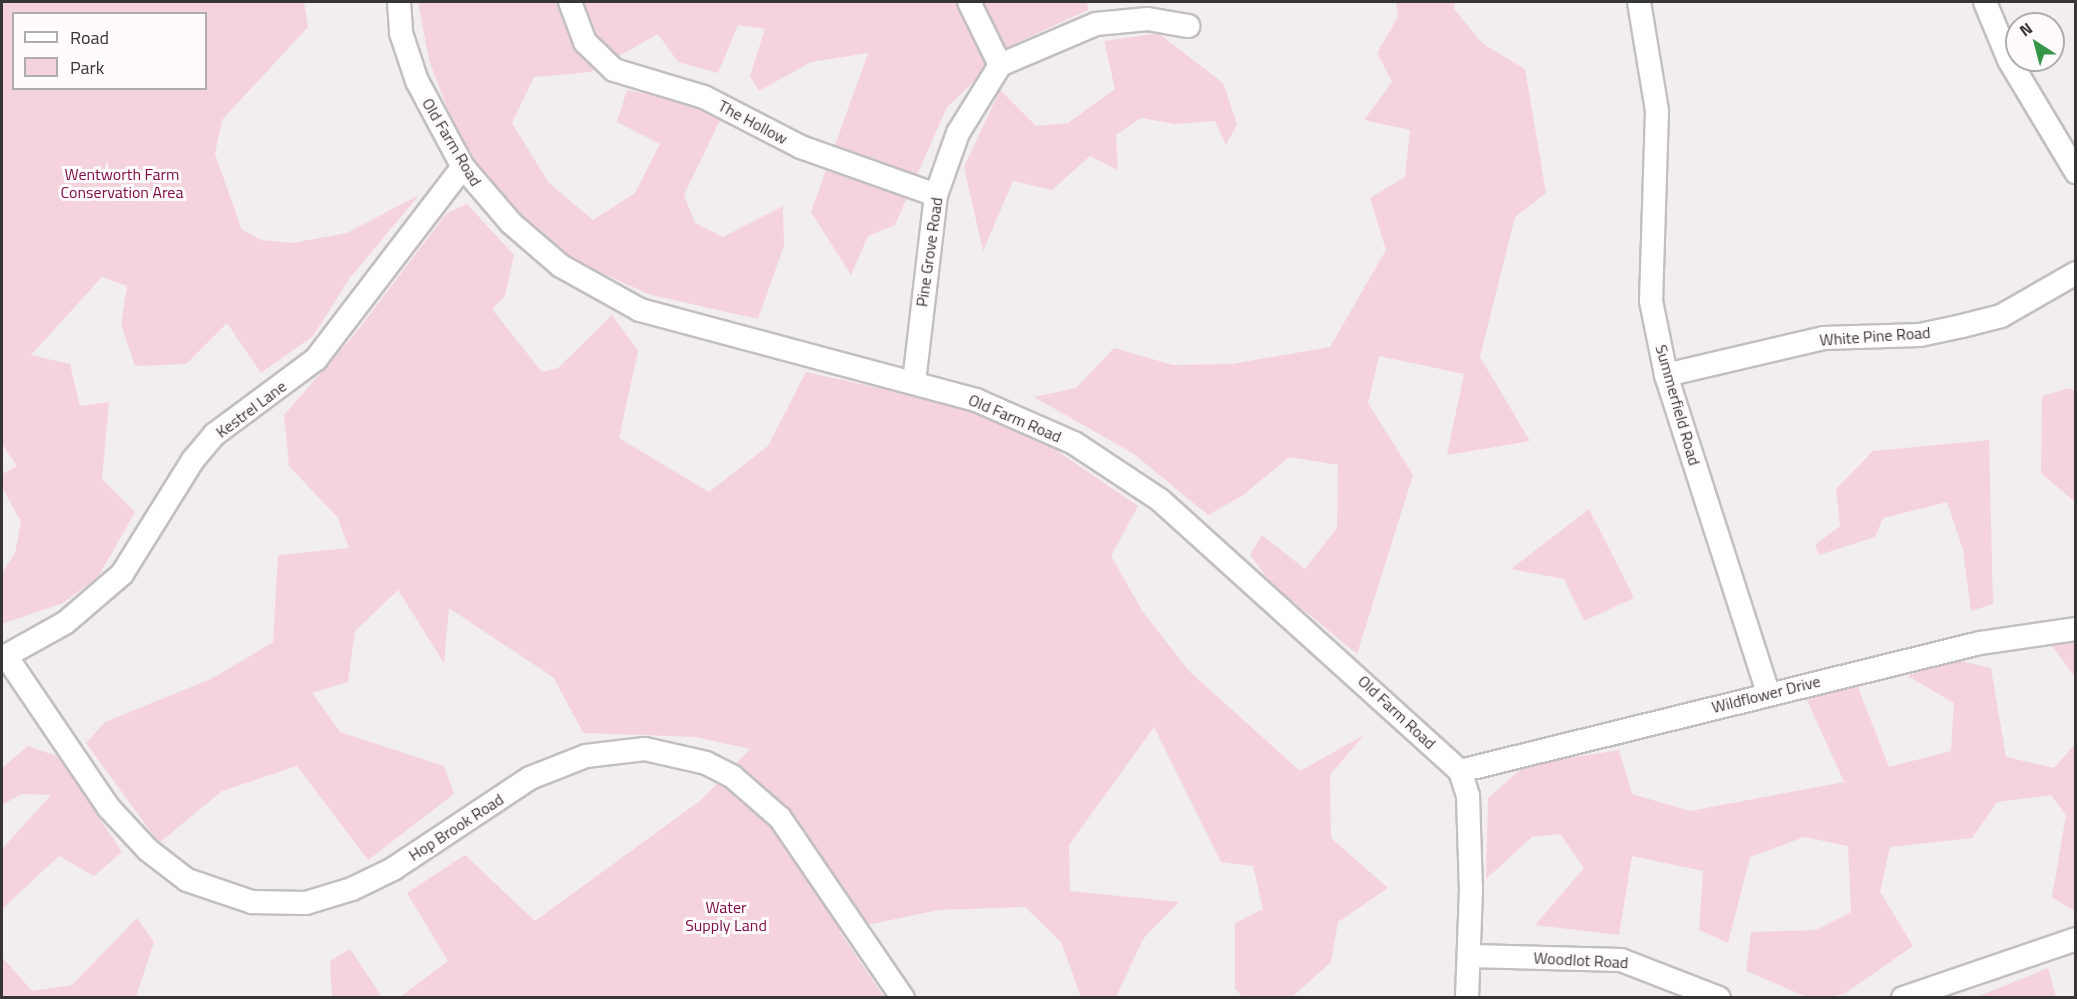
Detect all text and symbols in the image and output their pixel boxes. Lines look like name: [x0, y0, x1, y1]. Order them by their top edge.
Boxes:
legend: [12, 12, 207, 90]
north arrow: [2005, 12, 2065, 72]
text: N: [2014, 16, 2037, 42]
text: Road: [70, 24, 109, 51]
text: Park: [70, 54, 104, 81]
street label: Old Farm Road: [418, 95, 486, 189]
street label: The Hollow: [715, 96, 791, 148]
park label: Wentworth Farm Conservation Area: [61, 164, 183, 202]
street label: Pine Grove Road: [912, 196, 946, 308]
street label: White Pine Road: [1819, 323, 1931, 349]
street label: Summerfield Road: [1652, 342, 1704, 468]
street label: Kestrel Lane: [212, 376, 290, 442]
street label: Old Farm Road: [966, 390, 1064, 446]
street label: Old Farm Road: [1354, 671, 1440, 753]
street label: Wildflower Drive: [1710, 671, 1822, 717]
street label: Hop Brook Road: [405, 789, 507, 865]
park label: Water Supply Land: [685, 897, 767, 935]
street label: Woodlot Road: [1533, 948, 1629, 972]

